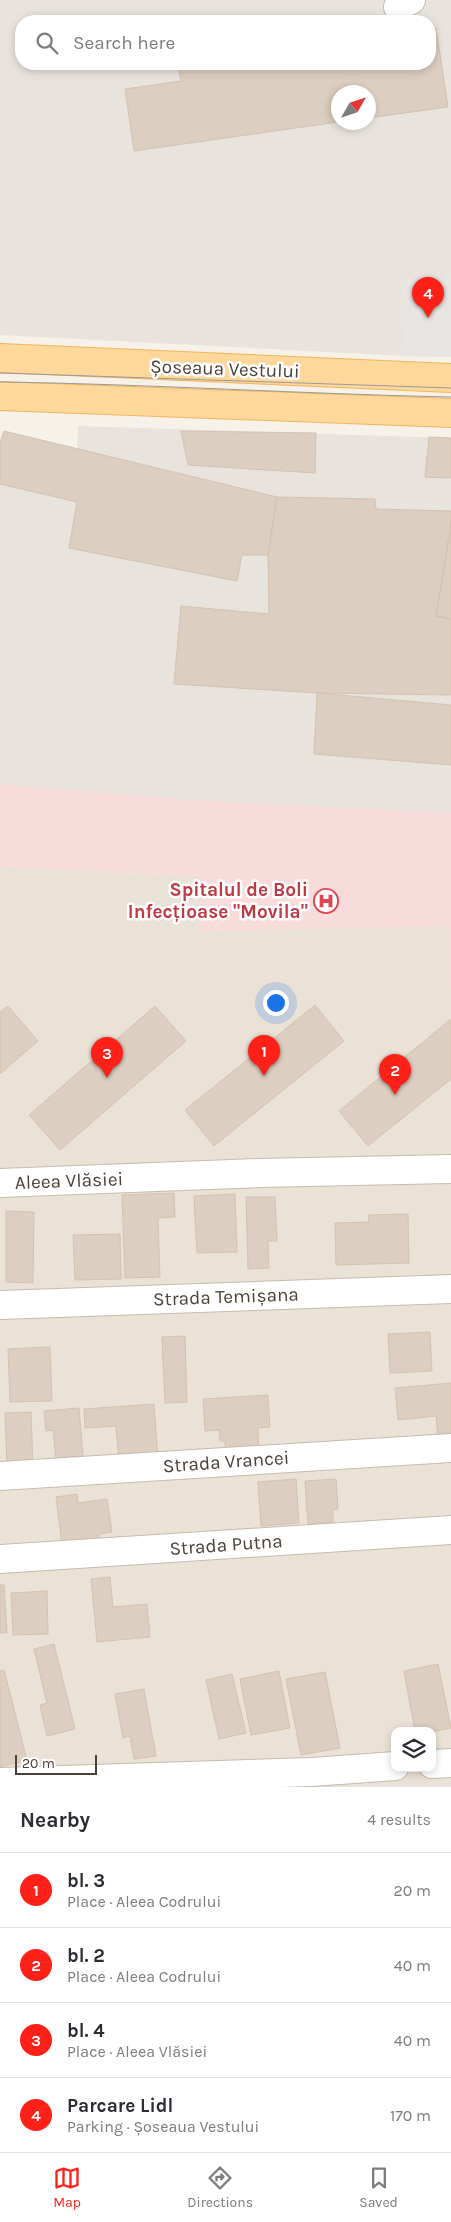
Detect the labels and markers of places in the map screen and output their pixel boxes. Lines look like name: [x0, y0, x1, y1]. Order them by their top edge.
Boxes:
pin: 4: [412, 277, 444, 318]
place label: Spitalul de Boli Infecțioase "Movila": [128, 879, 308, 923]
hospital icon: Spitalul de Boli Infecțioase "Movila": [313, 888, 339, 914]
pin: 1: [248, 1035, 280, 1076]
pin: 3: [91, 1037, 123, 1078]
pin: 2: [379, 1054, 411, 1095]

